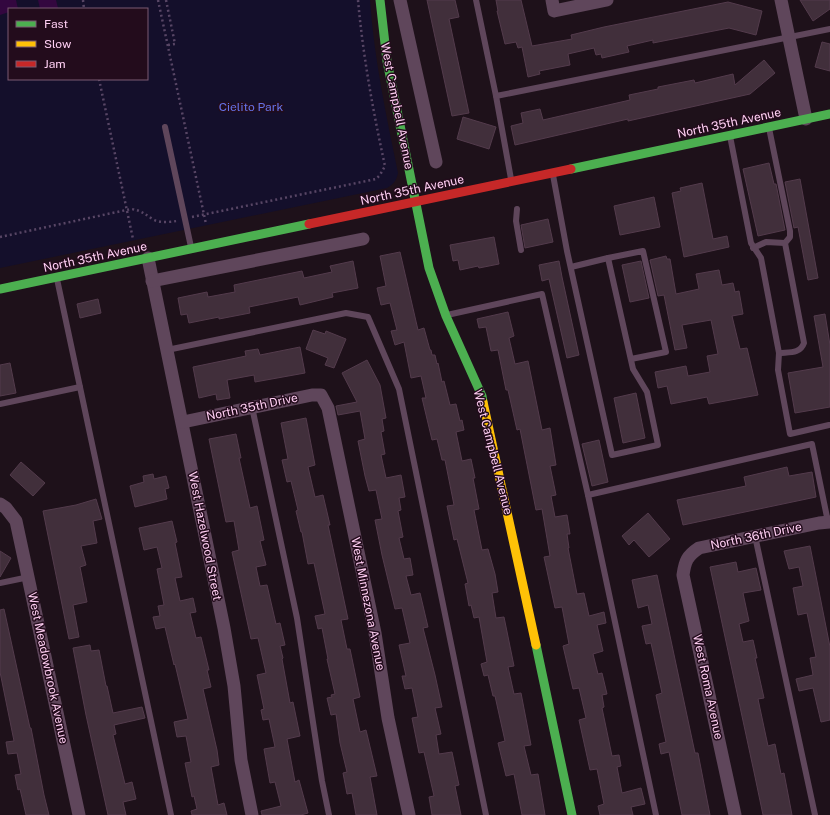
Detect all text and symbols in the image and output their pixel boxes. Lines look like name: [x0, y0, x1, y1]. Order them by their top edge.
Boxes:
legend: [8, 8, 148, 80]
text: Fast: [44, 17, 69, 31]
text: Slow: [44, 37, 72, 51]
street label: West Campbell Avenue: [378, 41, 416, 171]
text: Jam: [44, 57, 66, 71]
park label: Cielito Park: [219, 100, 283, 114]
street label: North 35th Avenue: [676, 105, 782, 141]
street label: North 35th Avenue: [359, 172, 465, 208]
street label: North 35th Avenue: [42, 239, 148, 275]
street label: West Campbell Avenue: [471, 388, 515, 516]
street label: North 35th Drive: [205, 390, 299, 424]
street label: West Hazelwood Street: [186, 470, 224, 602]
street label: North 36th Drive: [709, 519, 803, 553]
street label: West Minnezona Avenue: [348, 536, 388, 672]
street label: West Meadowbrook Avenue: [25, 591, 71, 745]
street label: West Roma Avenue: [690, 633, 726, 741]

